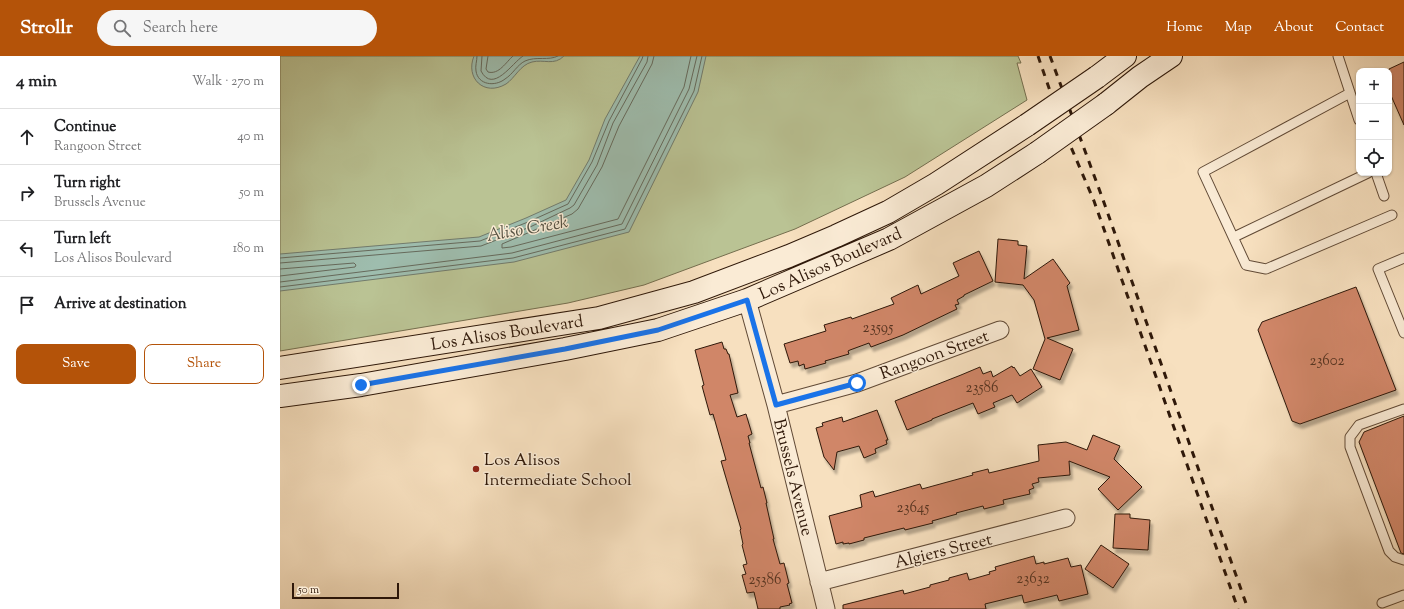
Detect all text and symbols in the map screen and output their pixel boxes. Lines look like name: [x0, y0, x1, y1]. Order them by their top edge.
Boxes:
search box: [97, 10, 377, 46]
text: Strollr: [20, 15, 73, 42]
icon: search: [111, 17, 133, 39]
text: Search here: [143, 18, 218, 39]
text: Home: [1166, 18, 1203, 38]
text: Map: [1225, 18, 1252, 38]
text: About: [1274, 18, 1313, 38]
text: Contact: [1335, 18, 1384, 38]
map controls: [1356, 68, 1392, 176]
button: +: [1356, 68, 1392, 104]
text: 4 min: [16, 70, 57, 94]
text: Walk · 270 m: [192, 73, 264, 91]
button: −: [1356, 104, 1392, 140]
text: Continue: [54, 117, 116, 138]
icon: ahead: [16, 126, 38, 148]
text: 40 m: [237, 128, 264, 146]
text: Rangoon Street: [54, 138, 141, 156]
button: locate: [1356, 140, 1392, 176]
text: Turn right: [54, 173, 120, 194]
icon: right: [16, 182, 38, 204]
text: 50 m: [239, 184, 264, 202]
text: Brussels Avenue: [54, 194, 146, 212]
water label: Aliso Creek: [485, 210, 570, 250]
street label: Los Alisos Boulevard: [756, 222, 906, 307]
text: Turn left: [54, 229, 111, 250]
icon: left: [16, 238, 38, 260]
text: 180 m: [233, 240, 264, 258]
text: Los Alisos Boulevard: [54, 250, 172, 268]
icon: arrive: [16, 294, 38, 316]
text: Arrive at destination: [54, 294, 187, 315]
street label: Los Alisos Boulevard: [429, 310, 586, 358]
house number: 23595: [863, 318, 893, 339]
street label: Rangoon Street: [877, 325, 993, 387]
button: Save: [16, 344, 136, 384]
button: Share: [144, 344, 264, 384]
house number: 23602: [1309, 351, 1345, 372]
route start: [848, 374, 866, 392]
route end: [352, 376, 370, 394]
house number: 23586: [965, 378, 999, 399]
street label: Brussels Avenue: [766, 416, 818, 539]
place label: Los Alisos Intermediate School: [484, 449, 632, 493]
marker: Los Alisos Intermediate School: [471, 464, 481, 474]
house number: 23645: [897, 498, 929, 519]
street label: Algiers Street: [892, 528, 995, 576]
house number: 23632: [1016, 569, 1050, 590]
house number: 25386: [748, 570, 782, 591]
scale bar: [292, 581, 399, 600]
text: 50 m: [298, 582, 319, 598]

